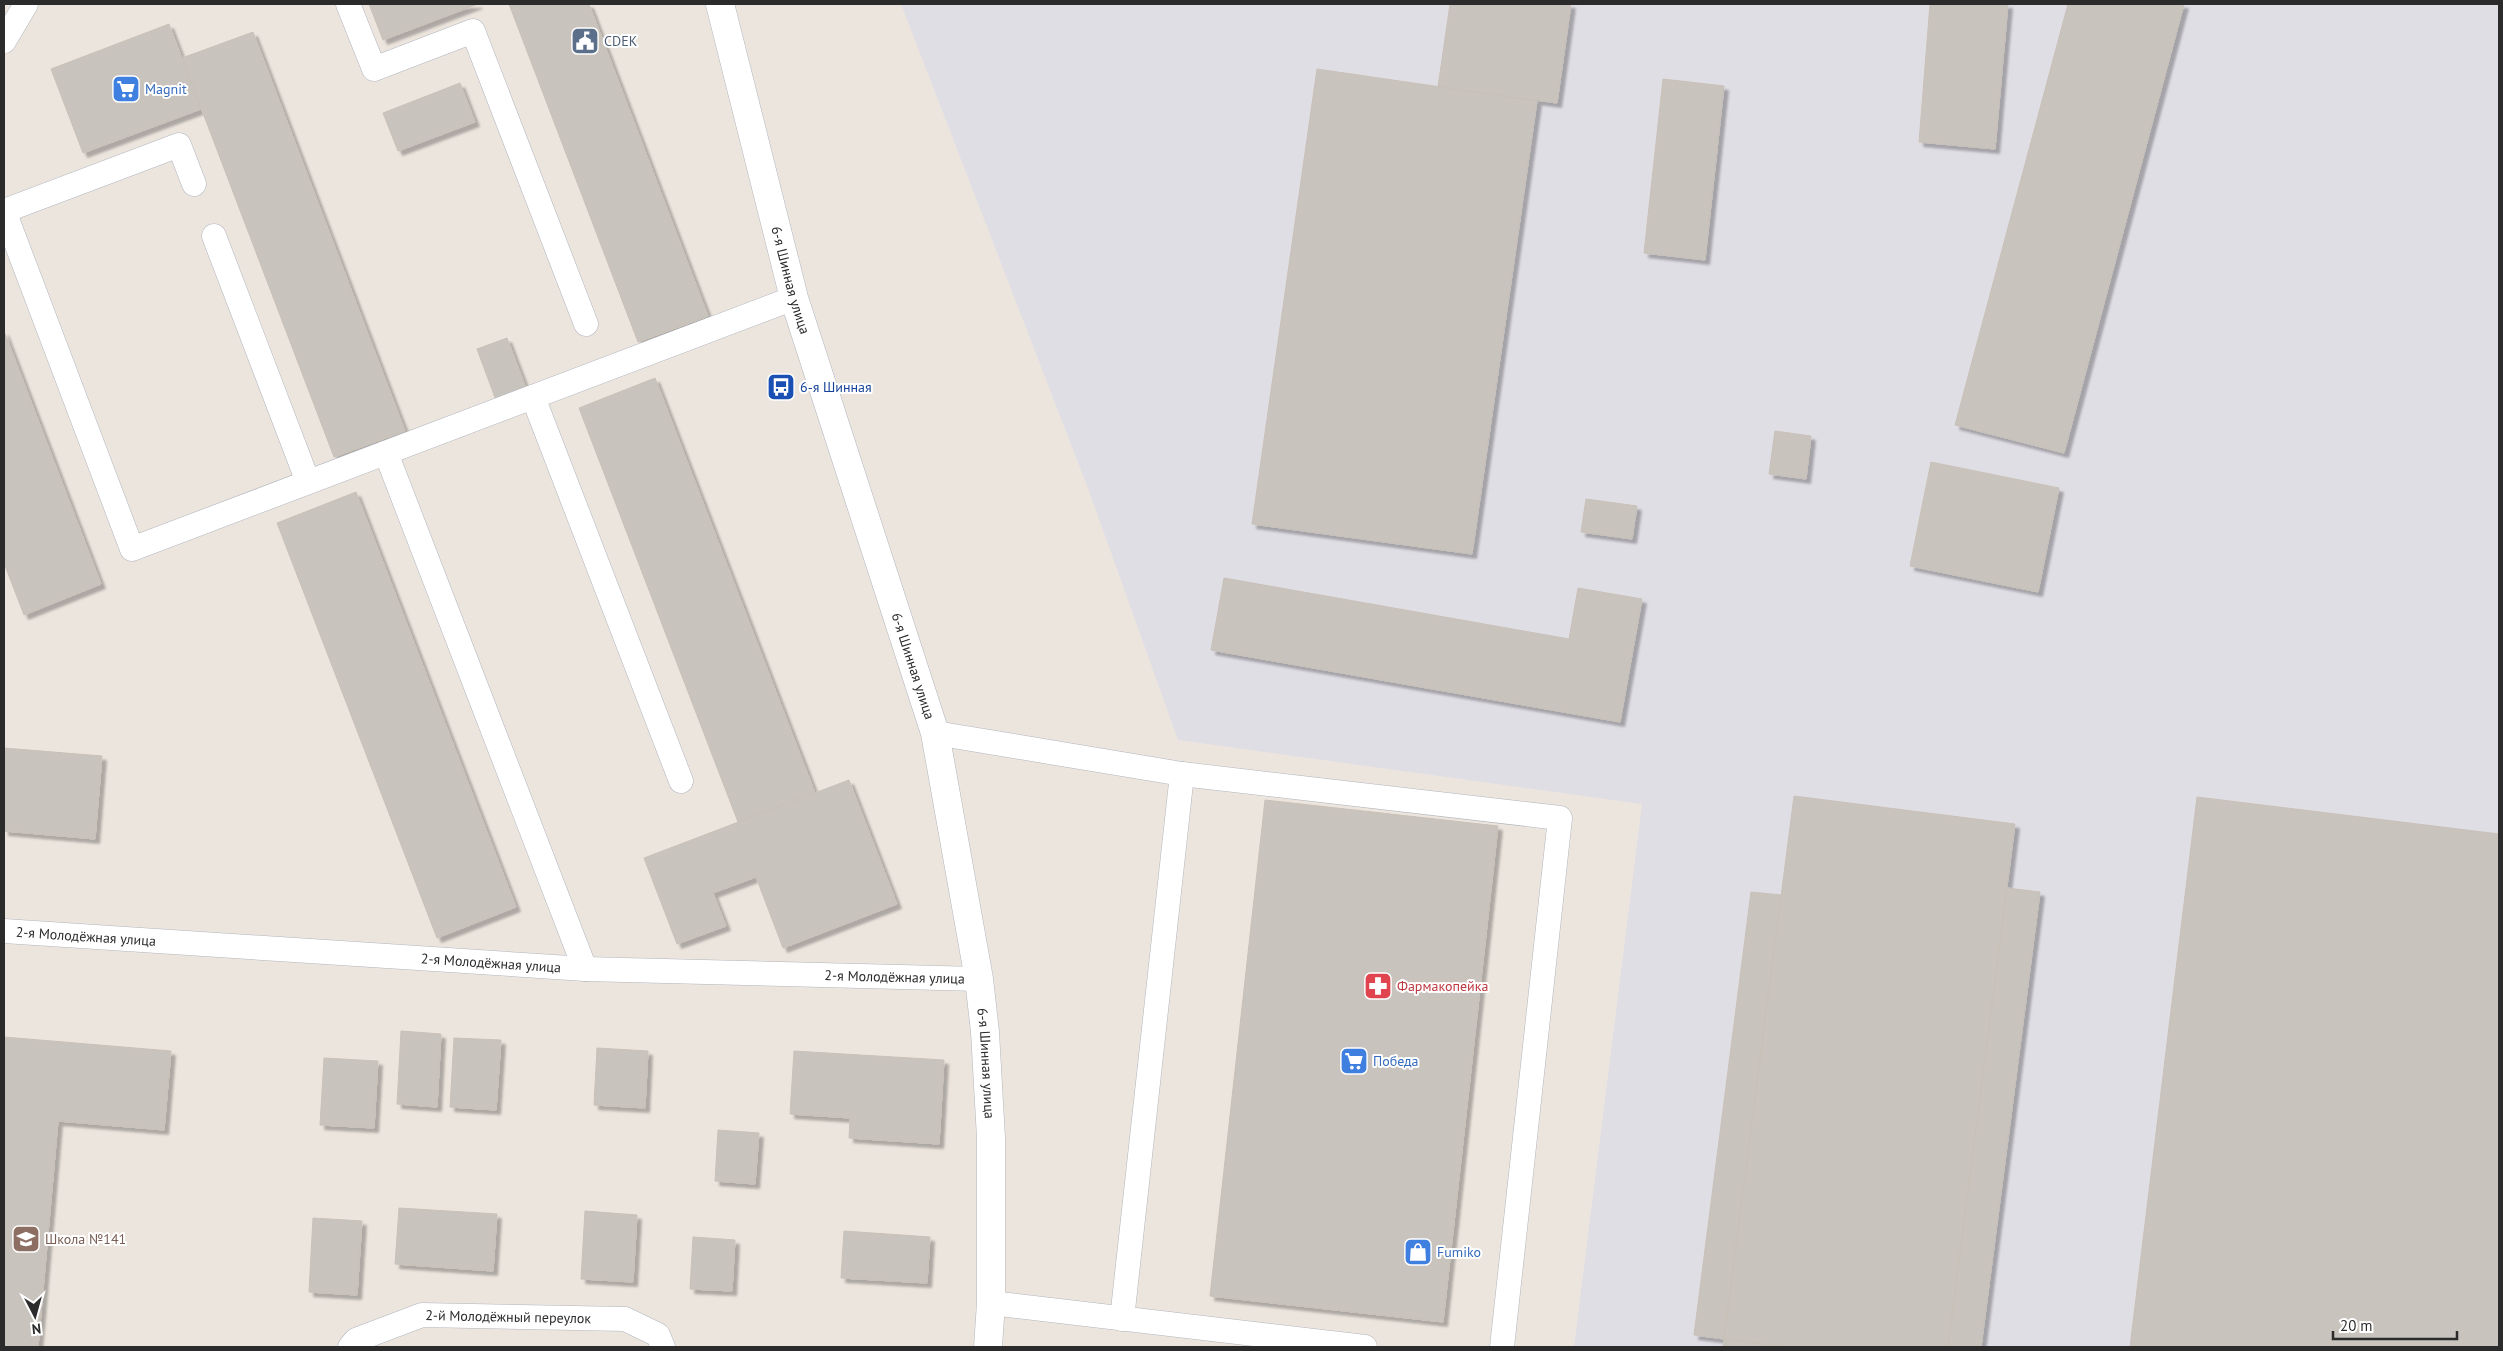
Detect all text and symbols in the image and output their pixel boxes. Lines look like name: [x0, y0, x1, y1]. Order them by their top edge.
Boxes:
public building icon: CDEK: [570, 26, 600, 56]
place label: CDEK: [604, 32, 638, 50]
supermarket icon: Magnit: [111, 74, 141, 104]
place label: Magnit: [145, 80, 187, 98]
street label: 6-я Шинная улица: [767, 224, 814, 336]
bus stop icon: 6-я Шинная: [766, 372, 796, 402]
place label: 6-я Шинная: [800, 378, 872, 396]
street label: 6-я Шинная улица: [888, 610, 939, 722]
street label: 2-я Молодёжная улица: [15, 923, 157, 950]
street label: 2-я Молодёжная улица: [420, 949, 562, 976]
street label: 2-я Молодёжная улица: [824, 966, 965, 988]
pharmacy icon: Фармакопейка: [1363, 971, 1393, 1001]
place label: Фармакопейка: [1397, 977, 1488, 995]
street label: 6-я Шинная улица: [973, 1007, 999, 1119]
supermarket icon: Победа: [1339, 1046, 1369, 1076]
place label: Победа: [1373, 1052, 1419, 1070]
school or university icon: Школа №141: [11, 1224, 41, 1254]
place label: Школа №141: [45, 1230, 126, 1248]
shop icon: Fumiko: [1403, 1237, 1433, 1267]
place label: Fumiko: [1437, 1243, 1481, 1261]
north arrow: [10, 1291, 60, 1341]
street label: 2-й Молодёжный переулок: [425, 1306, 592, 1327]
scale bar: [2333, 1308, 2457, 1340]
text: 20 m: [2340, 1316, 2373, 1335]
text: N: [31, 1319, 42, 1338]

